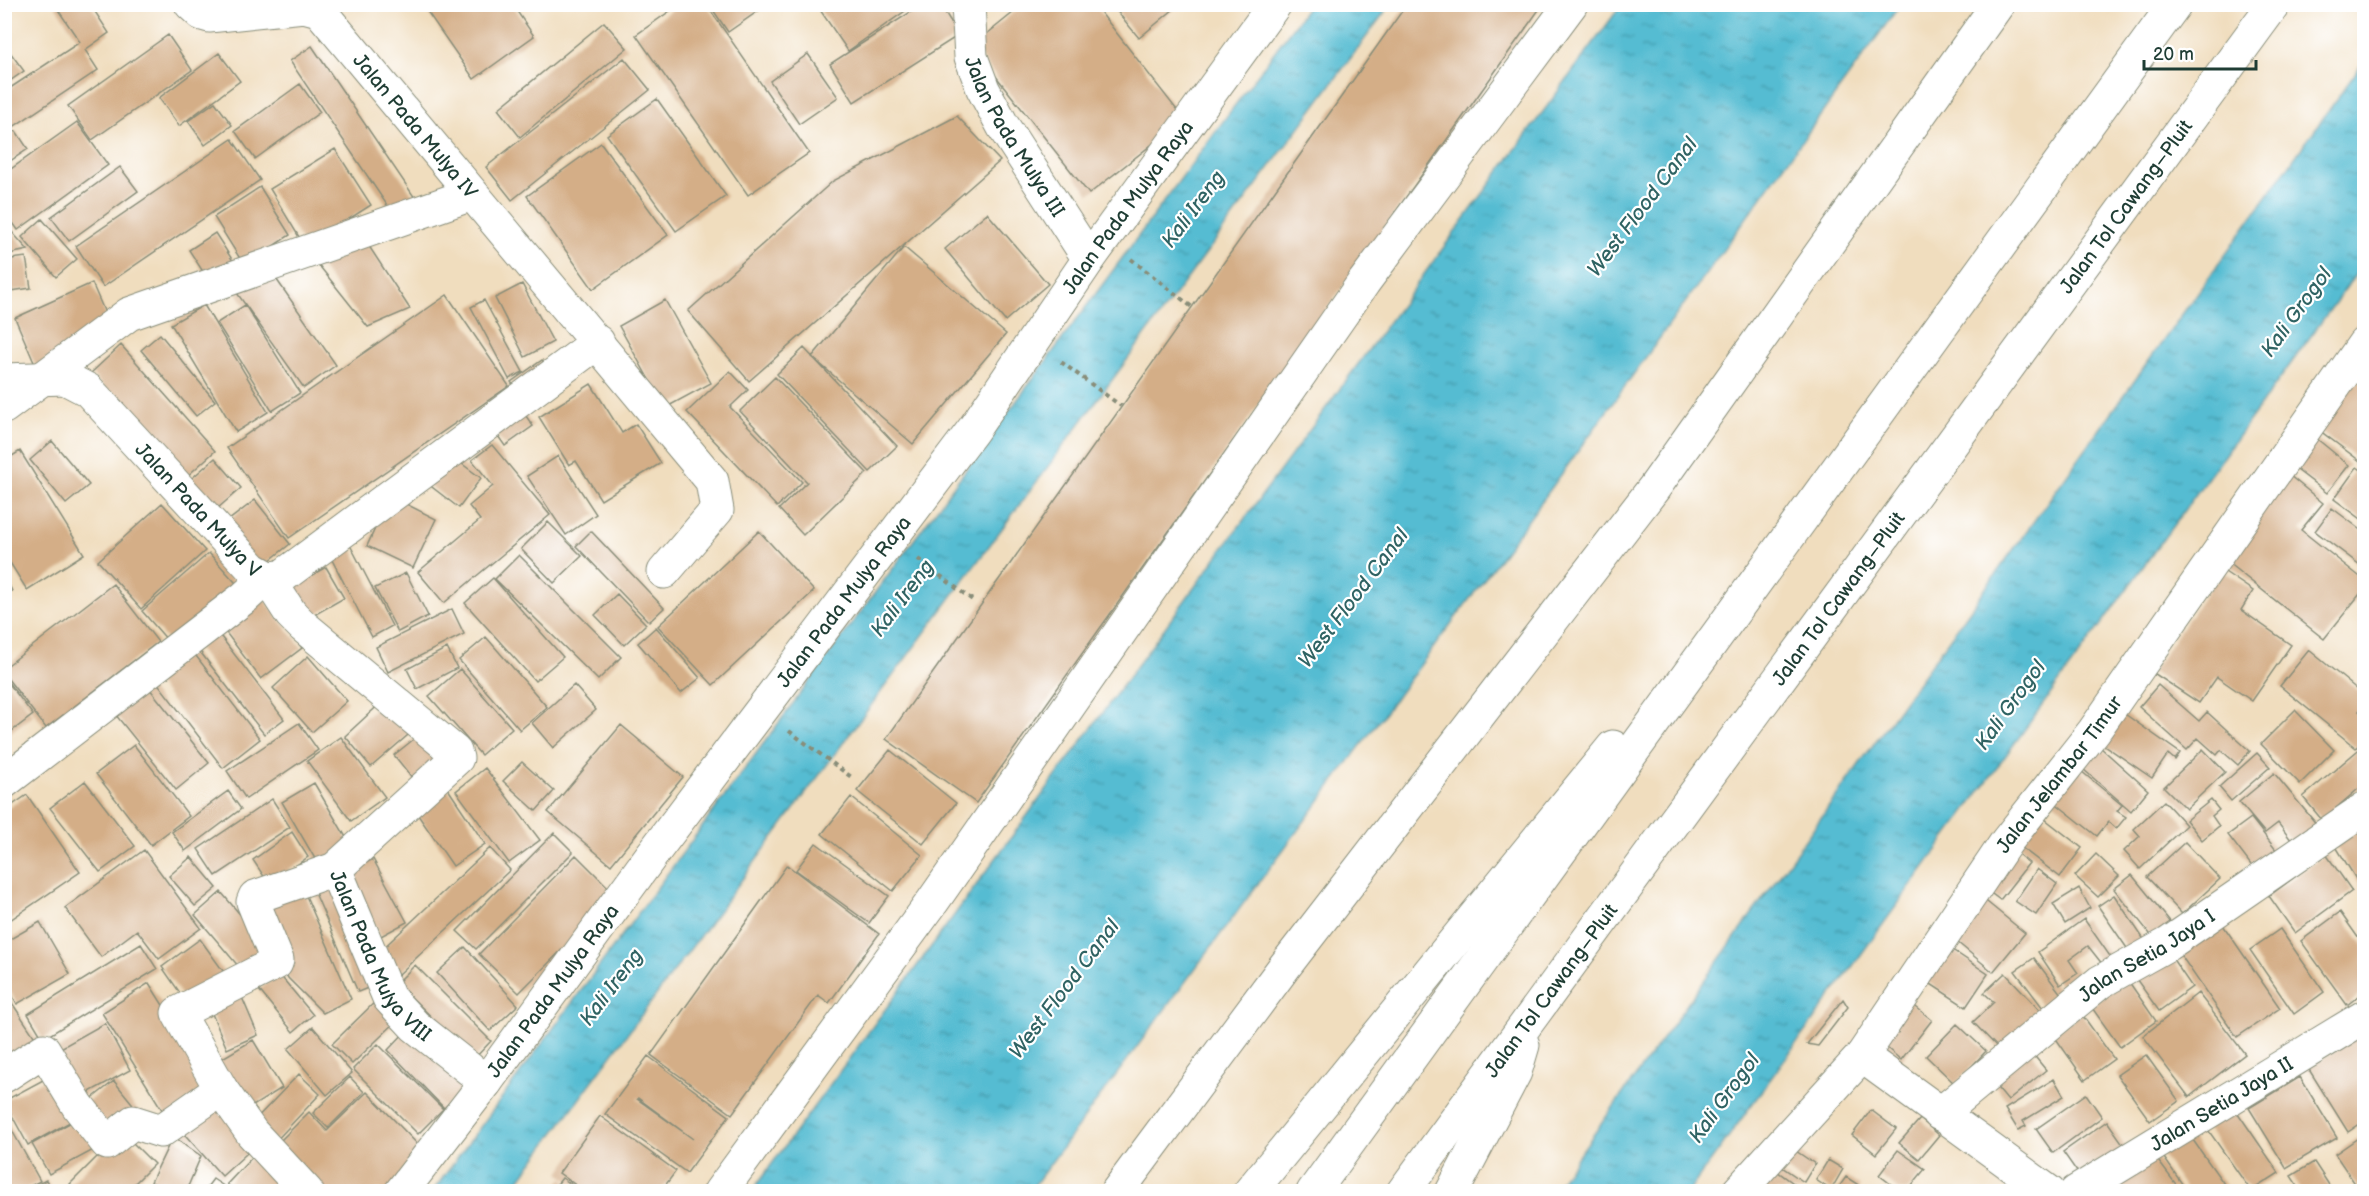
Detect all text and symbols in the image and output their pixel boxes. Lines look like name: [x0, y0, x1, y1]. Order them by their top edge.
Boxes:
scale bar: [2144, 33, 2256, 71]
text: 20 m: [2153, 44, 2194, 65]
street label: Jalan Pada Mulya IV: [347, 49, 483, 204]
street label: Jalan Pada Mulya III: [959, 53, 1070, 222]
street label: Jalan Pada Mulya Raya: [1058, 116, 1199, 299]
street label: Jalan Tol Cawang–Pluit: [2055, 116, 2198, 299]
water label: West Flood Canal: [1582, 132, 1704, 282]
water label: Kali Ireng: [1156, 166, 1231, 253]
water label: Kali Grogol: [2256, 262, 2338, 362]
street label: Jalan Pada Mulya V: [130, 438, 265, 584]
street label: Jalan Tol Cawang–Pluit: [1767, 507, 1911, 691]
street label: Jalan Pada Mulya Raya: [772, 512, 917, 692]
water label: West Flood Canal: [1293, 523, 1415, 673]
water label: Kali Ireng: [865, 555, 940, 642]
water label: Kali Grogol: [1970, 655, 2052, 755]
street label: Jalan Jelambar Timur: [1991, 691, 2128, 858]
street label: Jalan Pada Mulya VIII: [324, 867, 436, 1047]
street label: Jalan Tol Cawang–Pluit: [1480, 899, 1623, 1083]
street label: Jalan Pada Mulya Raya: [482, 900, 625, 1083]
street label: Jalan Setia Jaya I: [2074, 904, 2220, 1008]
water label: West Flood Canal: [1004, 914, 1126, 1064]
water label: Kali Ireng: [574, 944, 649, 1031]
water label: Kali Grogol: [1684, 1048, 1766, 1148]
street label: Jalan Setia Jaya II: [2146, 1052, 2298, 1157]

